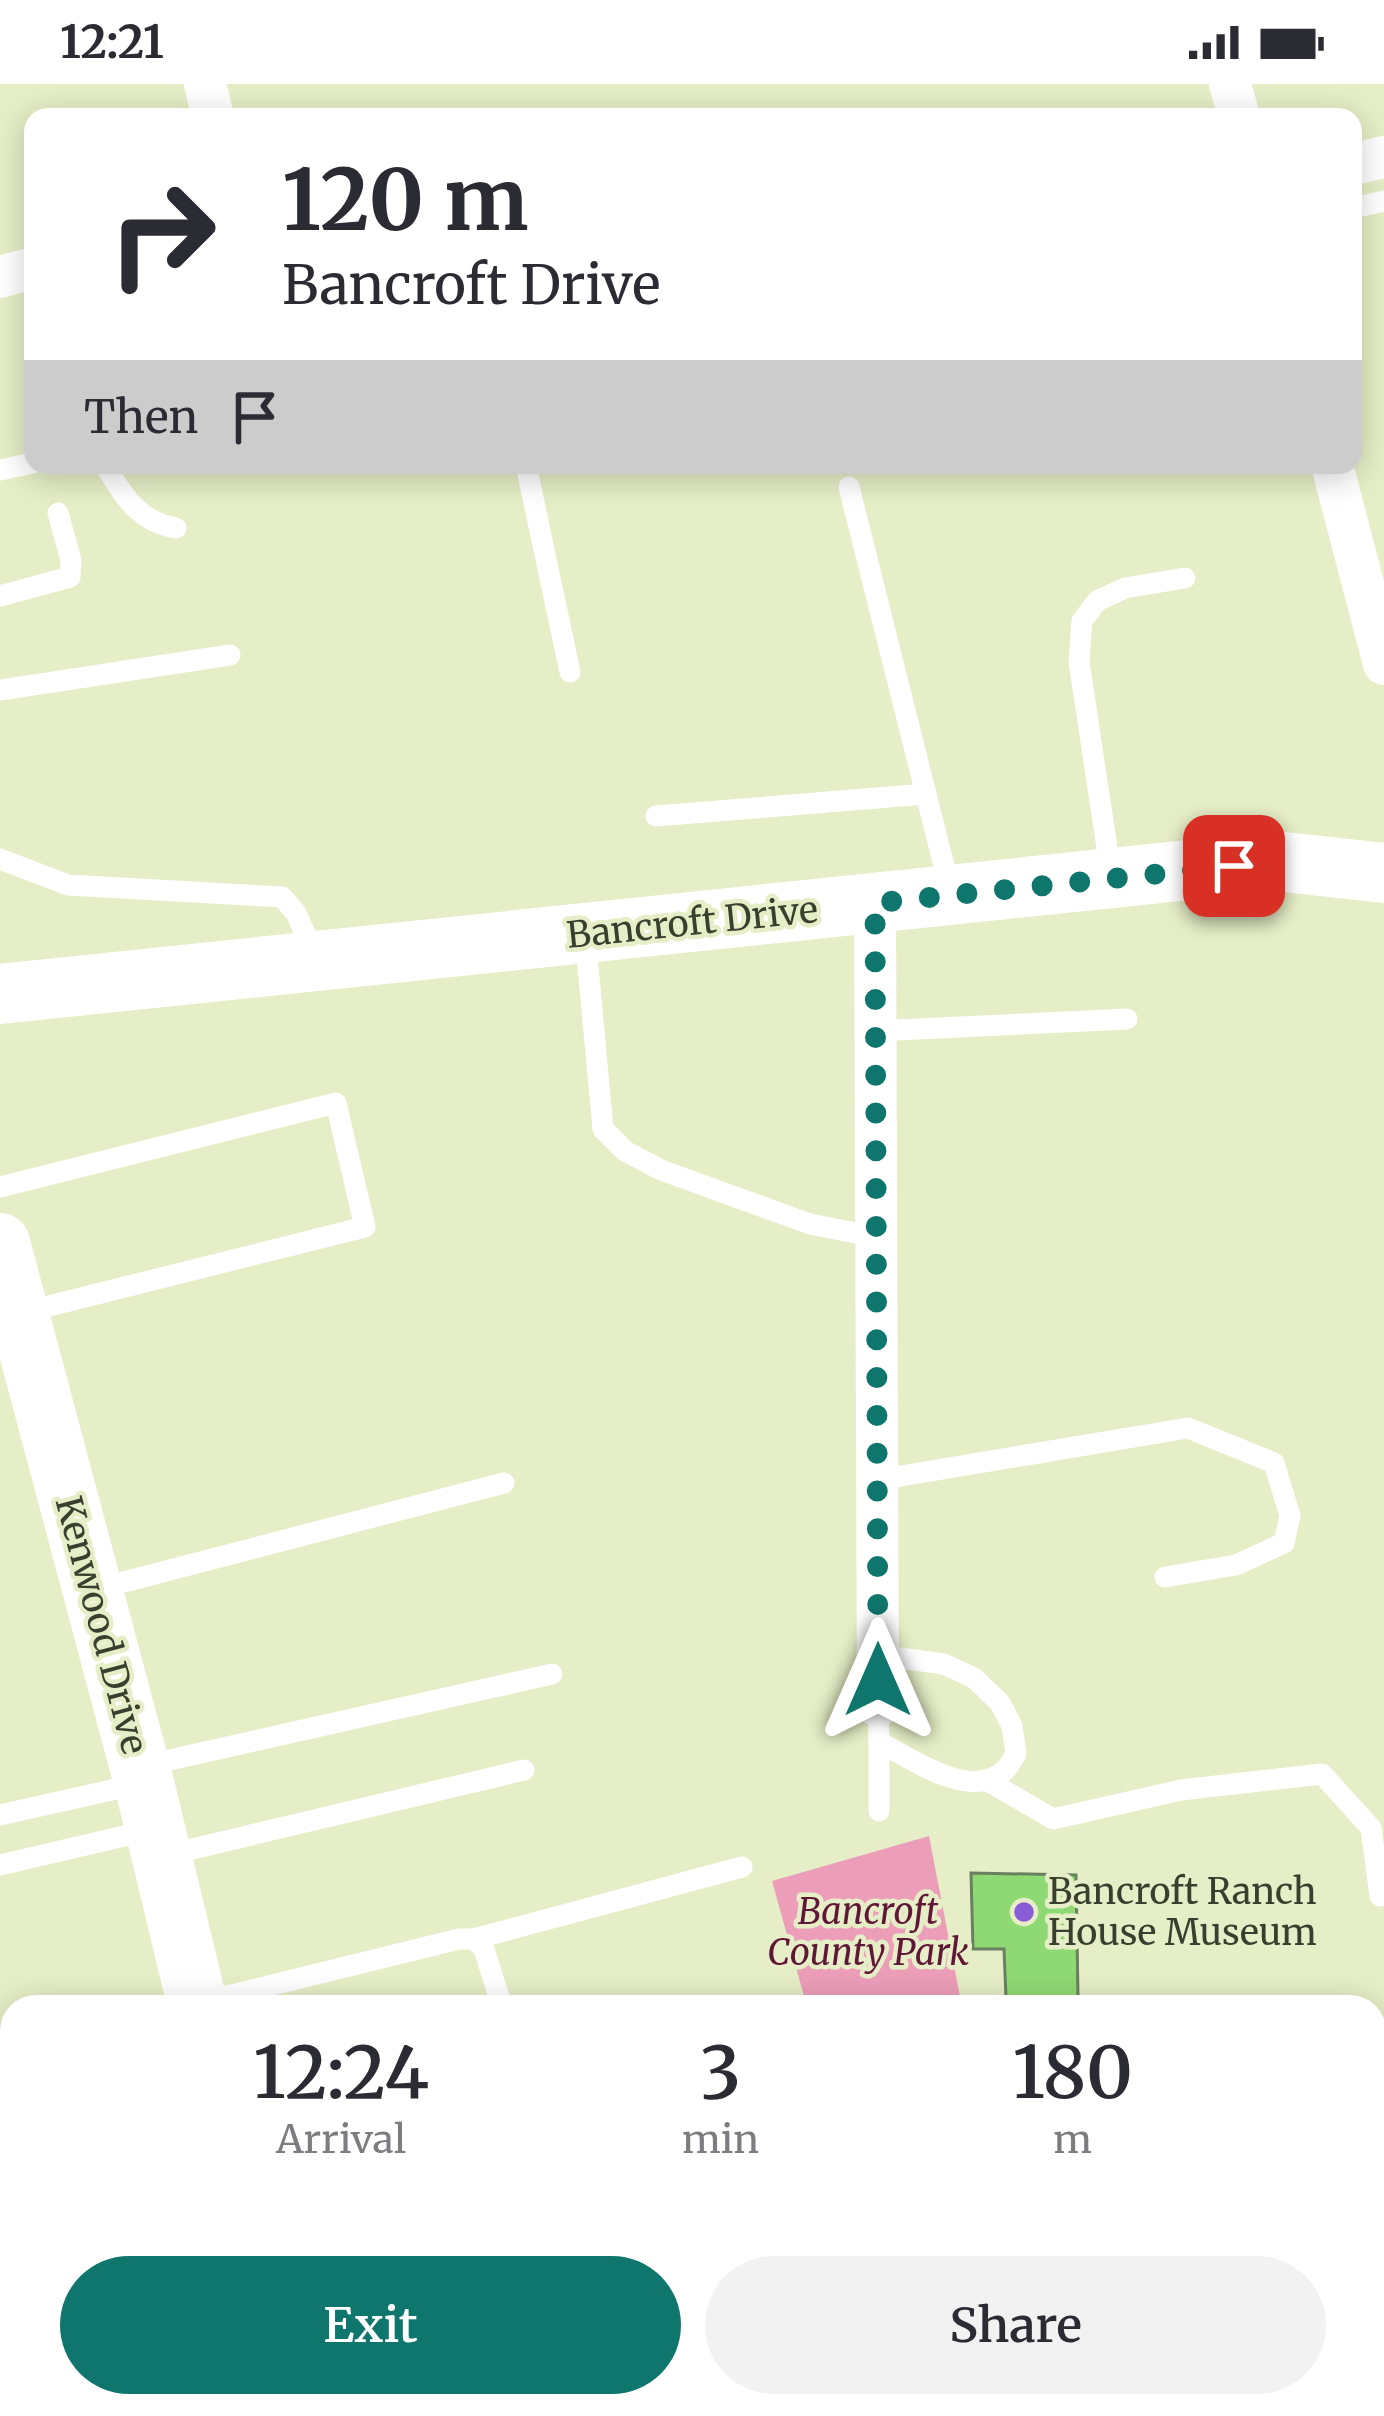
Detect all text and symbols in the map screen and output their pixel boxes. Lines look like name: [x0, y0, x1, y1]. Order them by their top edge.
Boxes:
text: 12:21: [60, 14, 164, 70]
text: 120 m: [282, 147, 529, 253]
icon: right: [84, 156, 240, 312]
text: Bancroft Drive: [282, 251, 660, 319]
icon: arrive: [222, 384, 288, 450]
text: Then: [84, 389, 198, 445]
pin: [1183, 815, 1285, 917]
icon: arrive: [1201, 833, 1267, 899]
street label: Bancroft Drive: [564, 887, 820, 958]
street label: Kenwood Drive: [46, 1491, 158, 1759]
position arrow: [815, 1617, 941, 1743]
place label: Bancroft Ranch House Museum: [1048, 1869, 1317, 1955]
park label: Bancroft County Park: [767, 1889, 969, 1975]
marker: Bancroft Ranch House Museum: [1011, 1899, 1037, 1925]
text: 12:24: [253, 2027, 429, 2118]
text: 3: [700, 2027, 741, 2118]
text: 180: [1012, 2027, 1133, 2118]
text: Arrival: [276, 2115, 406, 2164]
text: min: [682, 2115, 759, 2164]
text: m: [1053, 2115, 1092, 2164]
button: Exit: [60, 2256, 681, 2394]
button: Share: [705, 2256, 1326, 2394]

